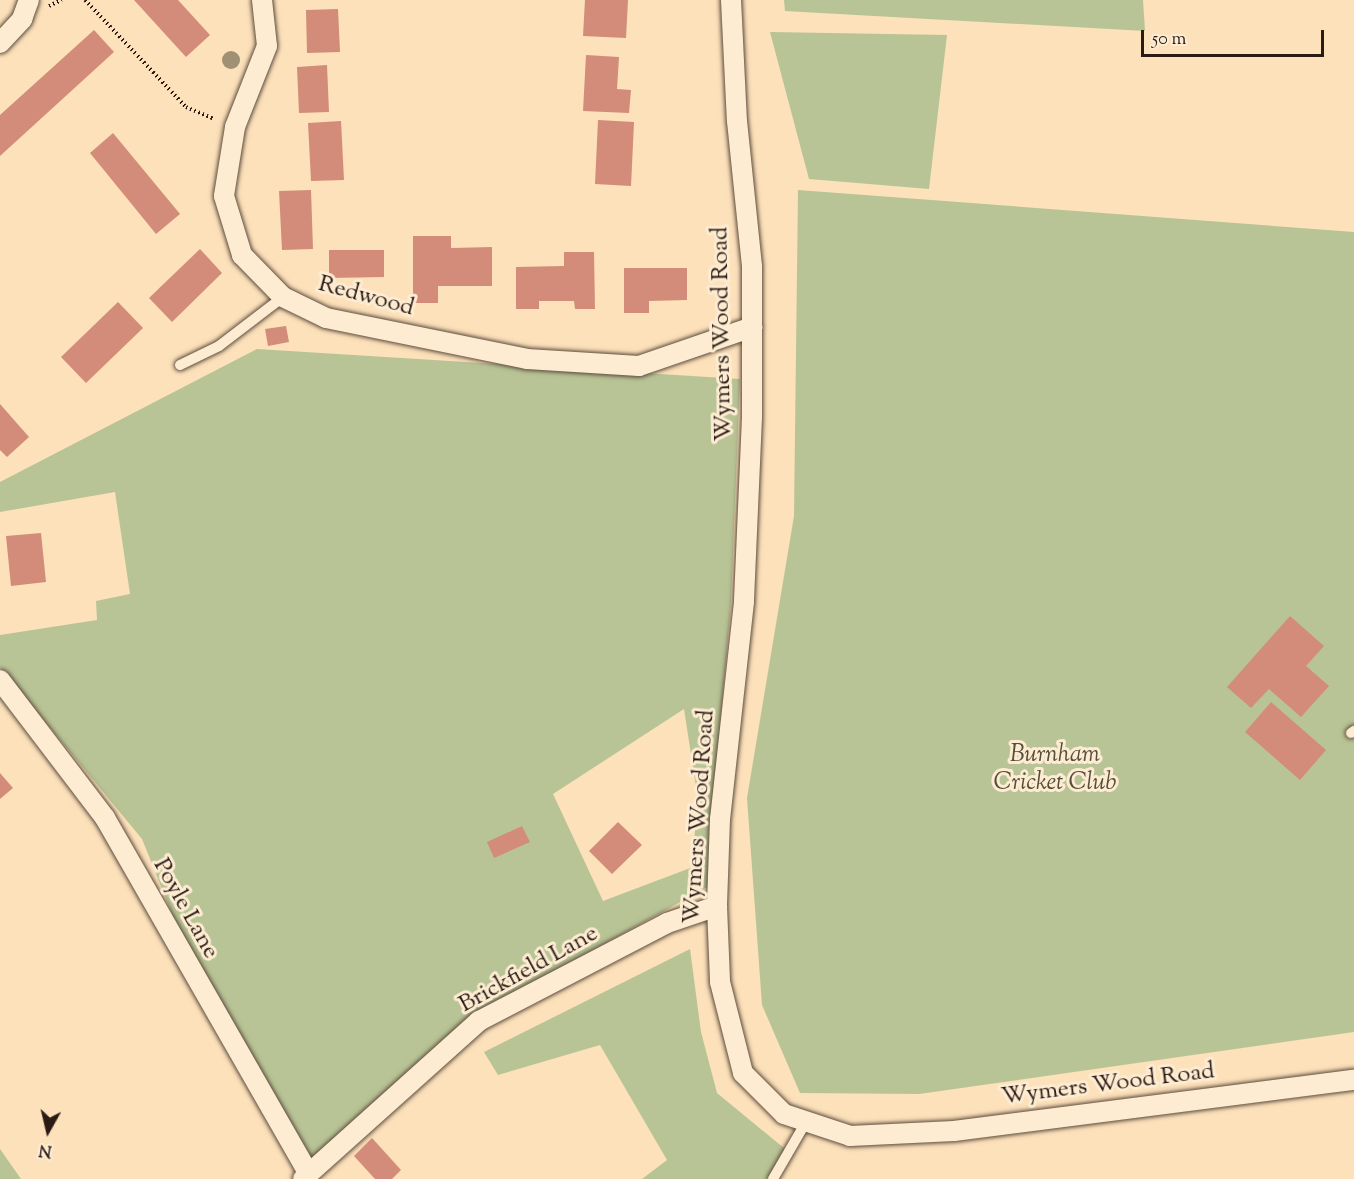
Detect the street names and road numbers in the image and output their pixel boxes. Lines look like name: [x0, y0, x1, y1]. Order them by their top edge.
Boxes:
street label: Wymers Wood Road: [707, 226, 739, 442]
street label: Redwood: [315, 270, 417, 324]
street label: Wymers Wood Road: [678, 709, 722, 925]
street label: Poyle Lane: [146, 854, 224, 964]
street label: Brickfield Lane: [454, 920, 604, 1020]
street label: Wymers Wood Road: [1000, 1058, 1216, 1112]

